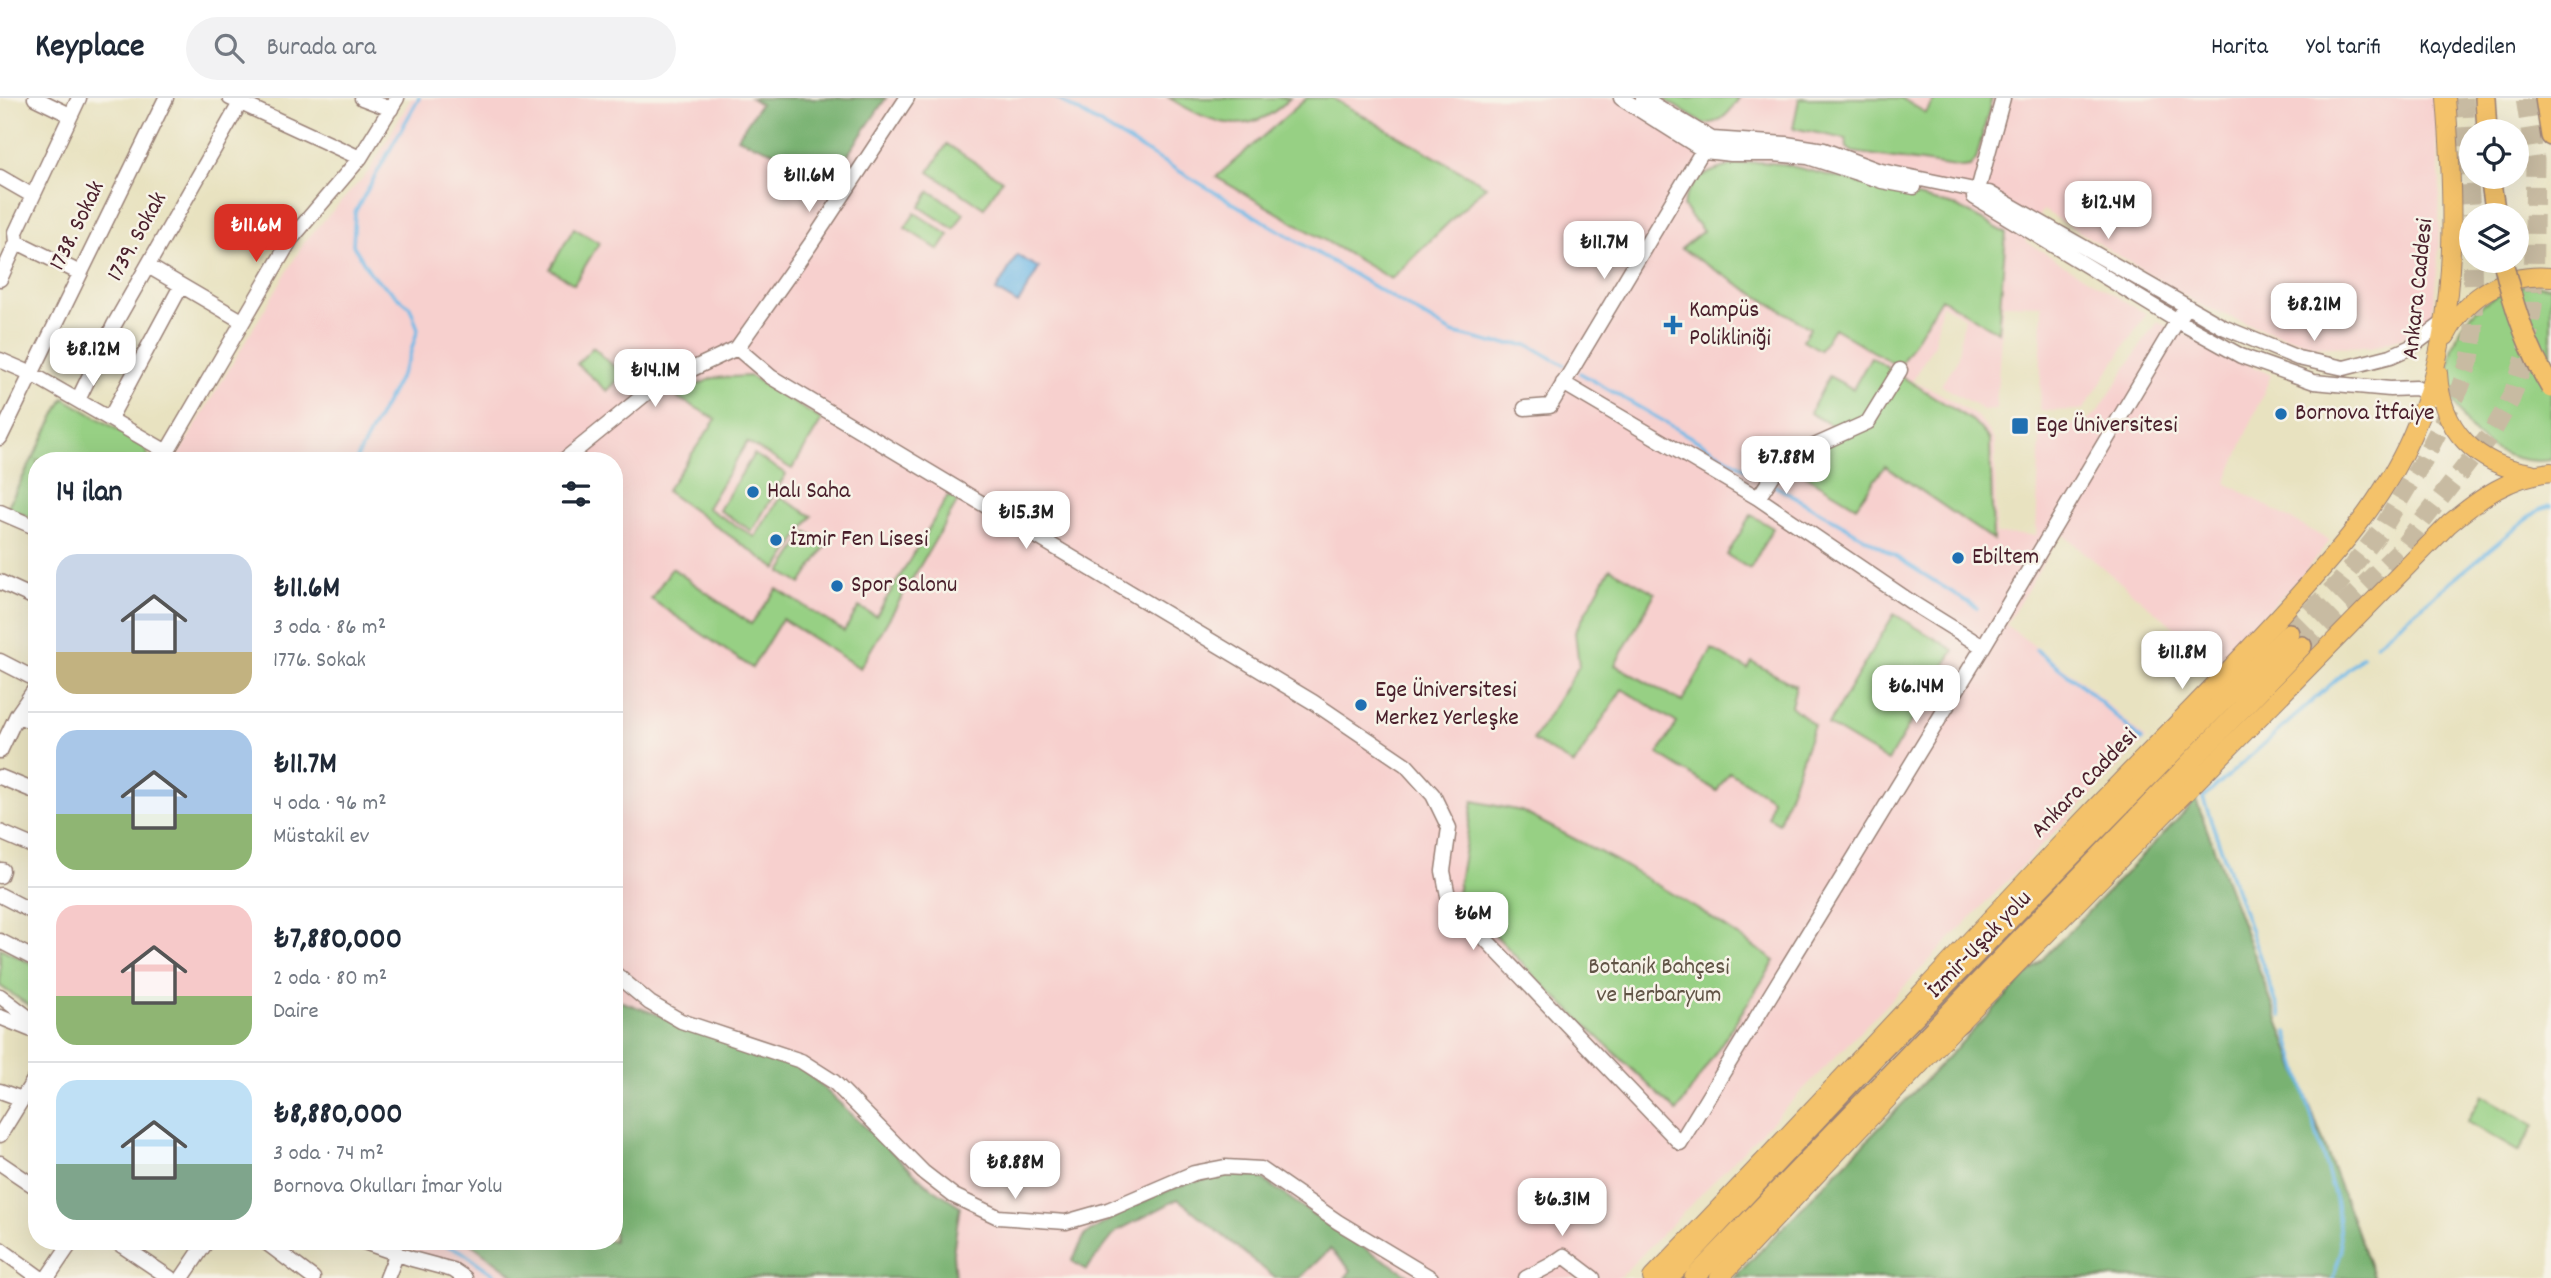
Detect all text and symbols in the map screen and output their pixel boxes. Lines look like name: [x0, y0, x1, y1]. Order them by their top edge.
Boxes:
search box: [186, 17, 676, 80]
text: Keyplace: [35, 25, 144, 72]
icon: search: [210, 29, 248, 67]
text: Burada ara: [266, 30, 376, 67]
text: Harita: [2211, 31, 2268, 65]
text: Yol tarifi: [2306, 31, 2381, 65]
text: Kaydedilen: [2419, 31, 2516, 65]
map controls: [2459, 119, 2529, 273]
button: locate: [2459, 119, 2529, 189]
pin: ₺11.6M: [752, 155, 866, 214]
text: ₺11.6M: [783, 160, 835, 193]
street label: 1738. Sokak: [42, 175, 114, 277]
pin: ₺12.4M: [2051, 181, 2165, 241]
street label: 1739. Sokak: [99, 186, 177, 288]
text: ₺12.4M: [2081, 187, 2135, 220]
button: layers: [2459, 203, 2529, 273]
pin: ₺11.6M: [199, 204, 313, 264]
text: ₺11.6M: [230, 210, 282, 243]
street label: Ankara Caddesi: [2395, 217, 2443, 361]
pin: ₺11.7M: [1547, 222, 1661, 281]
text: ₺11.7M: [1580, 227, 1629, 260]
pin: ₺8.21M: [2257, 284, 2371, 343]
text: ₺8.21M: [2287, 289, 2341, 322]
place label: Kampüs Polikliniği: [1689, 294, 1771, 356]
marker: Kampüs Polikliniği: [1663, 315, 1683, 335]
pin: ₺8.12M: [36, 328, 150, 388]
text: ₺8.12M: [66, 334, 120, 367]
pin: ₺14.1M: [598, 350, 712, 409]
text: ₺14.1M: [630, 355, 680, 388]
place label: Bornova İtfaiye: [2295, 397, 2434, 431]
marker: Bornova İtfaiye: [2273, 406, 2289, 422]
place label: Ege Üniversitesi: [2036, 409, 2178, 443]
marker: Ege Üniversitesi: [2010, 416, 2030, 436]
pin: ₺7.88M: [1729, 436, 1843, 496]
text: ₺7.88M: [1757, 442, 1815, 475]
text: 14 ilan: [56, 473, 122, 516]
icon: filters: [557, 475, 595, 513]
place label: Halı Saha: [767, 475, 851, 509]
marker: Halı Saha: [745, 484, 761, 500]
pin: ₺15.3M: [969, 491, 1083, 551]
text: ₺15.3M: [998, 497, 1054, 530]
place label: İzmir Fen Lisesi: [790, 523, 928, 557]
marker: İzmir Fen Lisesi: [768, 532, 784, 548]
place label: Ebiltem: [1972, 541, 2039, 575]
marker: Ebiltem: [1950, 550, 1966, 566]
text: ₺11.6M: [273, 569, 340, 612]
place label: Spor Salonu: [851, 569, 957, 603]
marker: Spor Salonu: [829, 578, 845, 594]
icon: home: [112, 582, 196, 666]
text: 3 oda · 86 m²: [273, 612, 386, 645]
pin: ₺11.8M: [2125, 632, 2239, 691]
text: ₺11.8M: [2157, 637, 2207, 670]
text: 1776. Sokak: [273, 645, 366, 678]
pin: ₺6.14M: [1859, 666, 1973, 725]
text: ₺6.14M: [1888, 671, 1944, 704]
place label: Ege Üniversitesi Merkez Yerleşke: [1375, 674, 1519, 736]
marker: Ege Üniversitesi Merkez Yerleşke: [1353, 697, 1369, 713]
street label: Ankara Caddesi: [2024, 721, 2146, 847]
text: ₺11.7M: [273, 745, 337, 788]
icon: home: [112, 758, 196, 842]
text: 4 oda · 96 m²: [273, 788, 387, 821]
text: Müstakil ev: [273, 821, 369, 854]
street label: İzmir-Uşak yolu: [1920, 883, 2040, 1007]
pin: ₺6M: [1439, 892, 1507, 952]
text: ₺6M: [1454, 898, 1492, 931]
text: ₺7,880,000: [273, 920, 402, 963]
icon: home: [112, 933, 196, 1017]
park label: Botanik Bahçesi ve Herbaryum: [1588, 951, 1730, 1013]
text: 2 oda · 80 m²: [273, 963, 387, 996]
text: Daire: [273, 996, 319, 1029]
text: ₺8,880,000: [273, 1095, 403, 1138]
icon: home: [112, 1108, 196, 1192]
text: 3 oda · 74 m²: [273, 1138, 384, 1171]
pin: ₺8.88M: [958, 1142, 1072, 1201]
text: ₺8.88M: [986, 1147, 1044, 1180]
text: Bornova Okulları İmar Yolu: [273, 1171, 502, 1204]
pin: ₺6.31M: [1505, 1178, 1619, 1238]
text: ₺6.31M: [1534, 1184, 1590, 1217]

